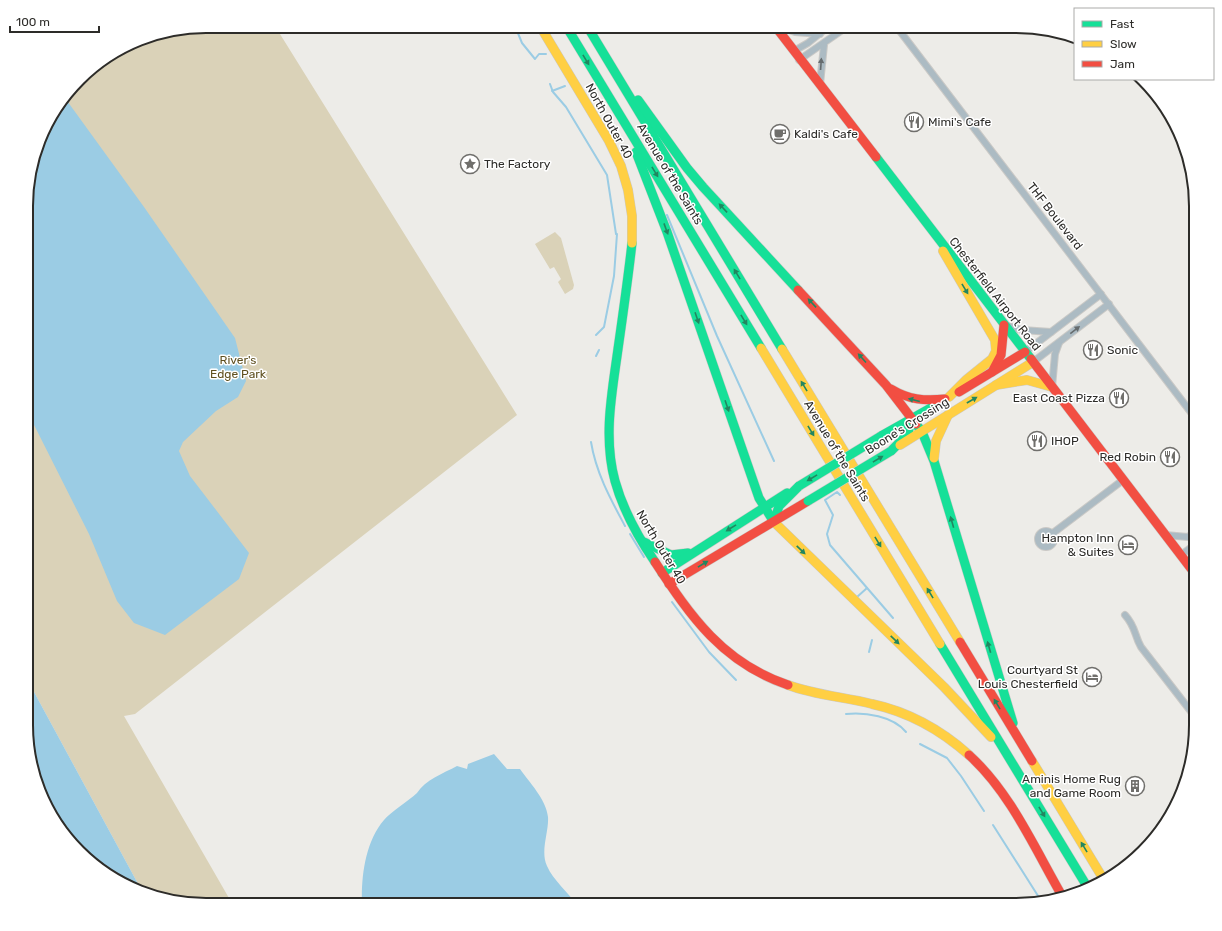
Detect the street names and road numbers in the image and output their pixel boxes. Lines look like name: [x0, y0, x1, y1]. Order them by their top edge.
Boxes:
street label: North Outer 40: [583, 81, 635, 161]
street label: Avenue of the Saints: [634, 121, 706, 227]
street label: THF Boulevard: [1024, 180, 1086, 252]
street label: Chesterfield Airport Road: [946, 234, 1044, 354]
street label: Boone's Crossing: [863, 395, 951, 457]
street label: Avenue of the Saints: [801, 398, 873, 504]
street label: North Outer 40: [633, 507, 689, 587]

